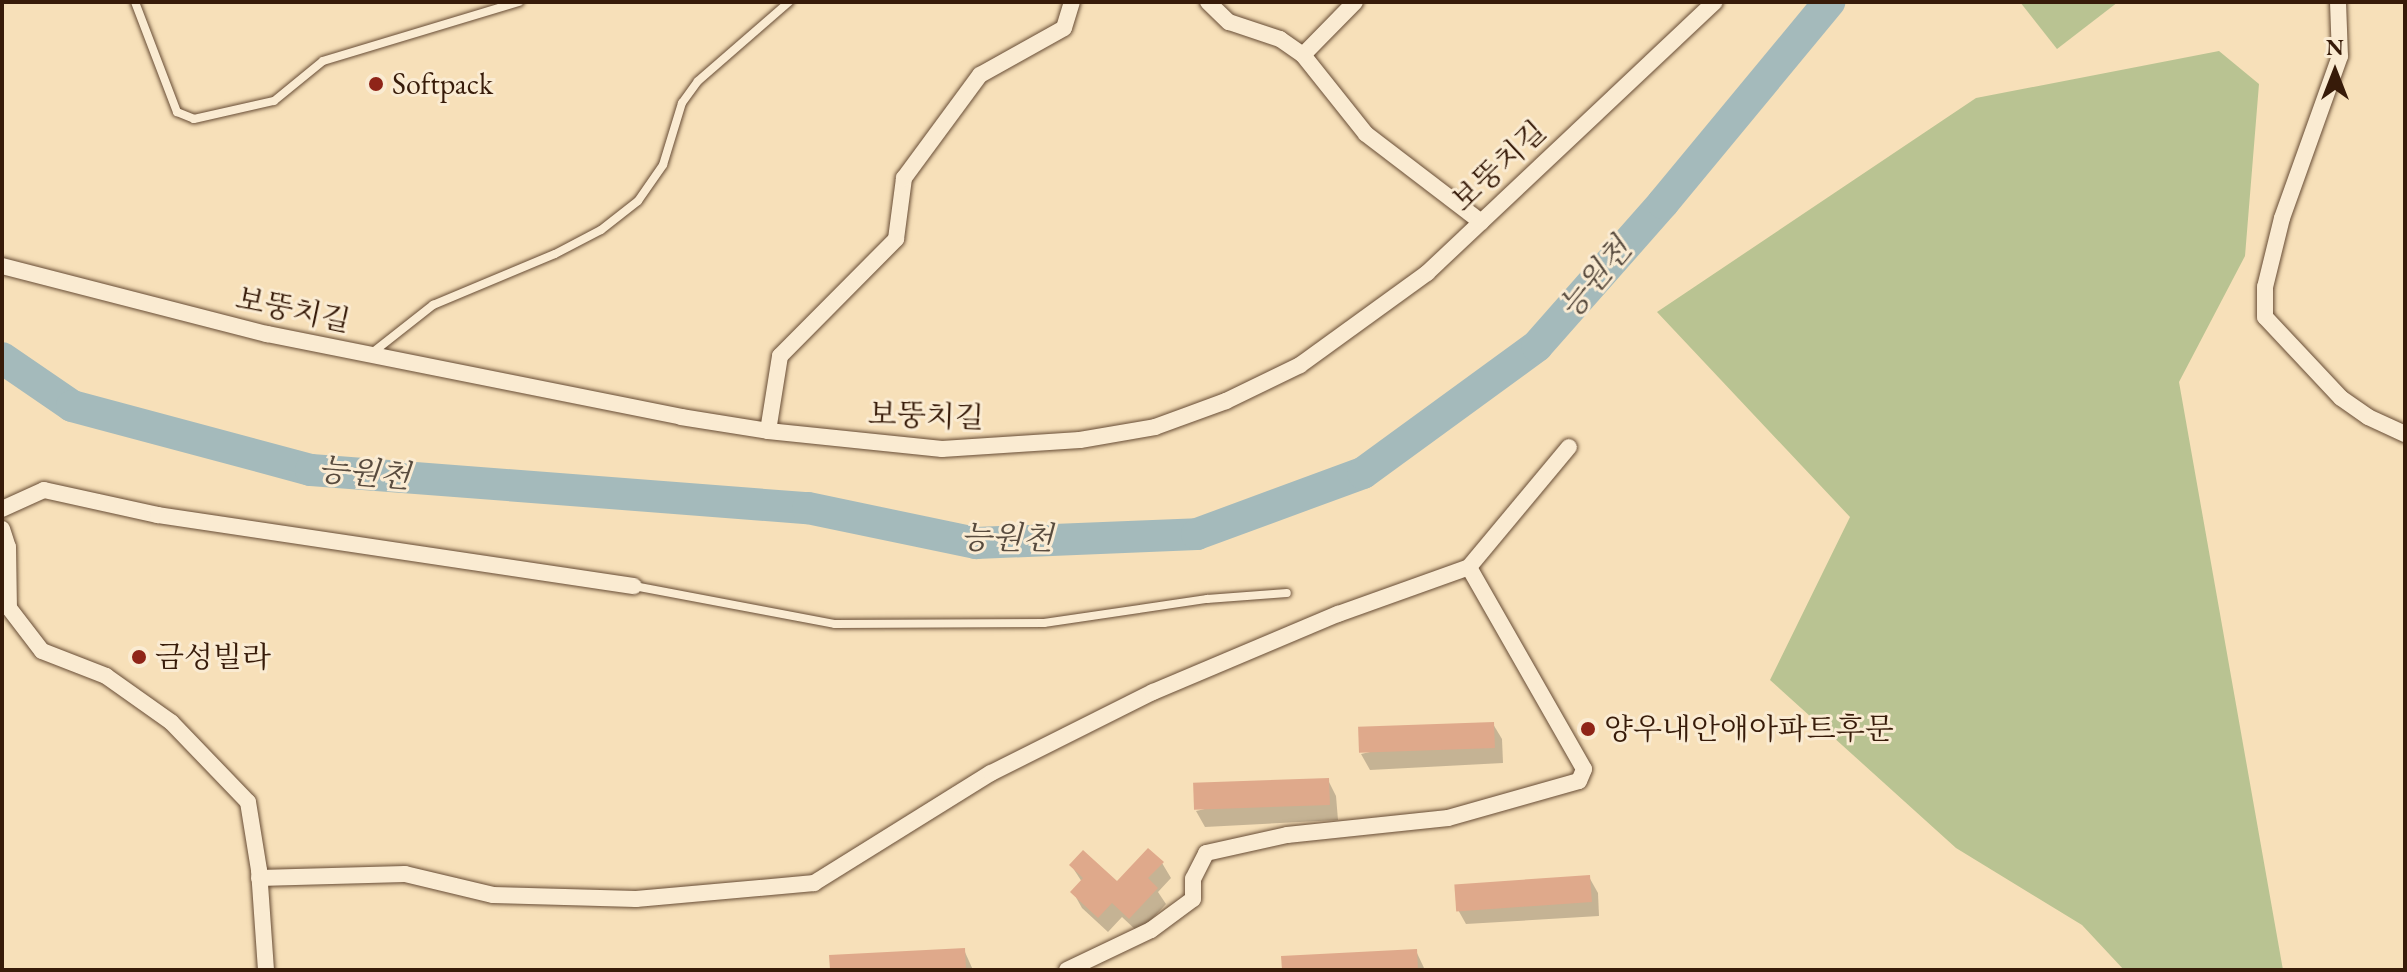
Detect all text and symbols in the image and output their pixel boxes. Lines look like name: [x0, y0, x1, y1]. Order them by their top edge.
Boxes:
north arrow: [2295, 32, 2375, 112]
text: N: [2326, 33, 2344, 62]
place label: Softpack: [392, 66, 493, 102]
marker: Softpack: [367, 75, 385, 93]
street label: 보뚱치길: [1444, 113, 1554, 219]
water label: 능원천: [1550, 230, 1640, 326]
street label: 보뚱치길: [233, 280, 353, 340]
street label: 보뚱치길: [867, 396, 985, 436]
water label: 능원천: [316, 450, 412, 496]
water label: 능원천: [960, 518, 1054, 558]
place label: 금성빌라: [155, 639, 271, 675]
marker: 금성빌라: [130, 648, 148, 666]
place label: 양우내안애아파트후문: [1604, 711, 1894, 747]
marker: 양우내안애아파트후문: [1579, 720, 1597, 738]

